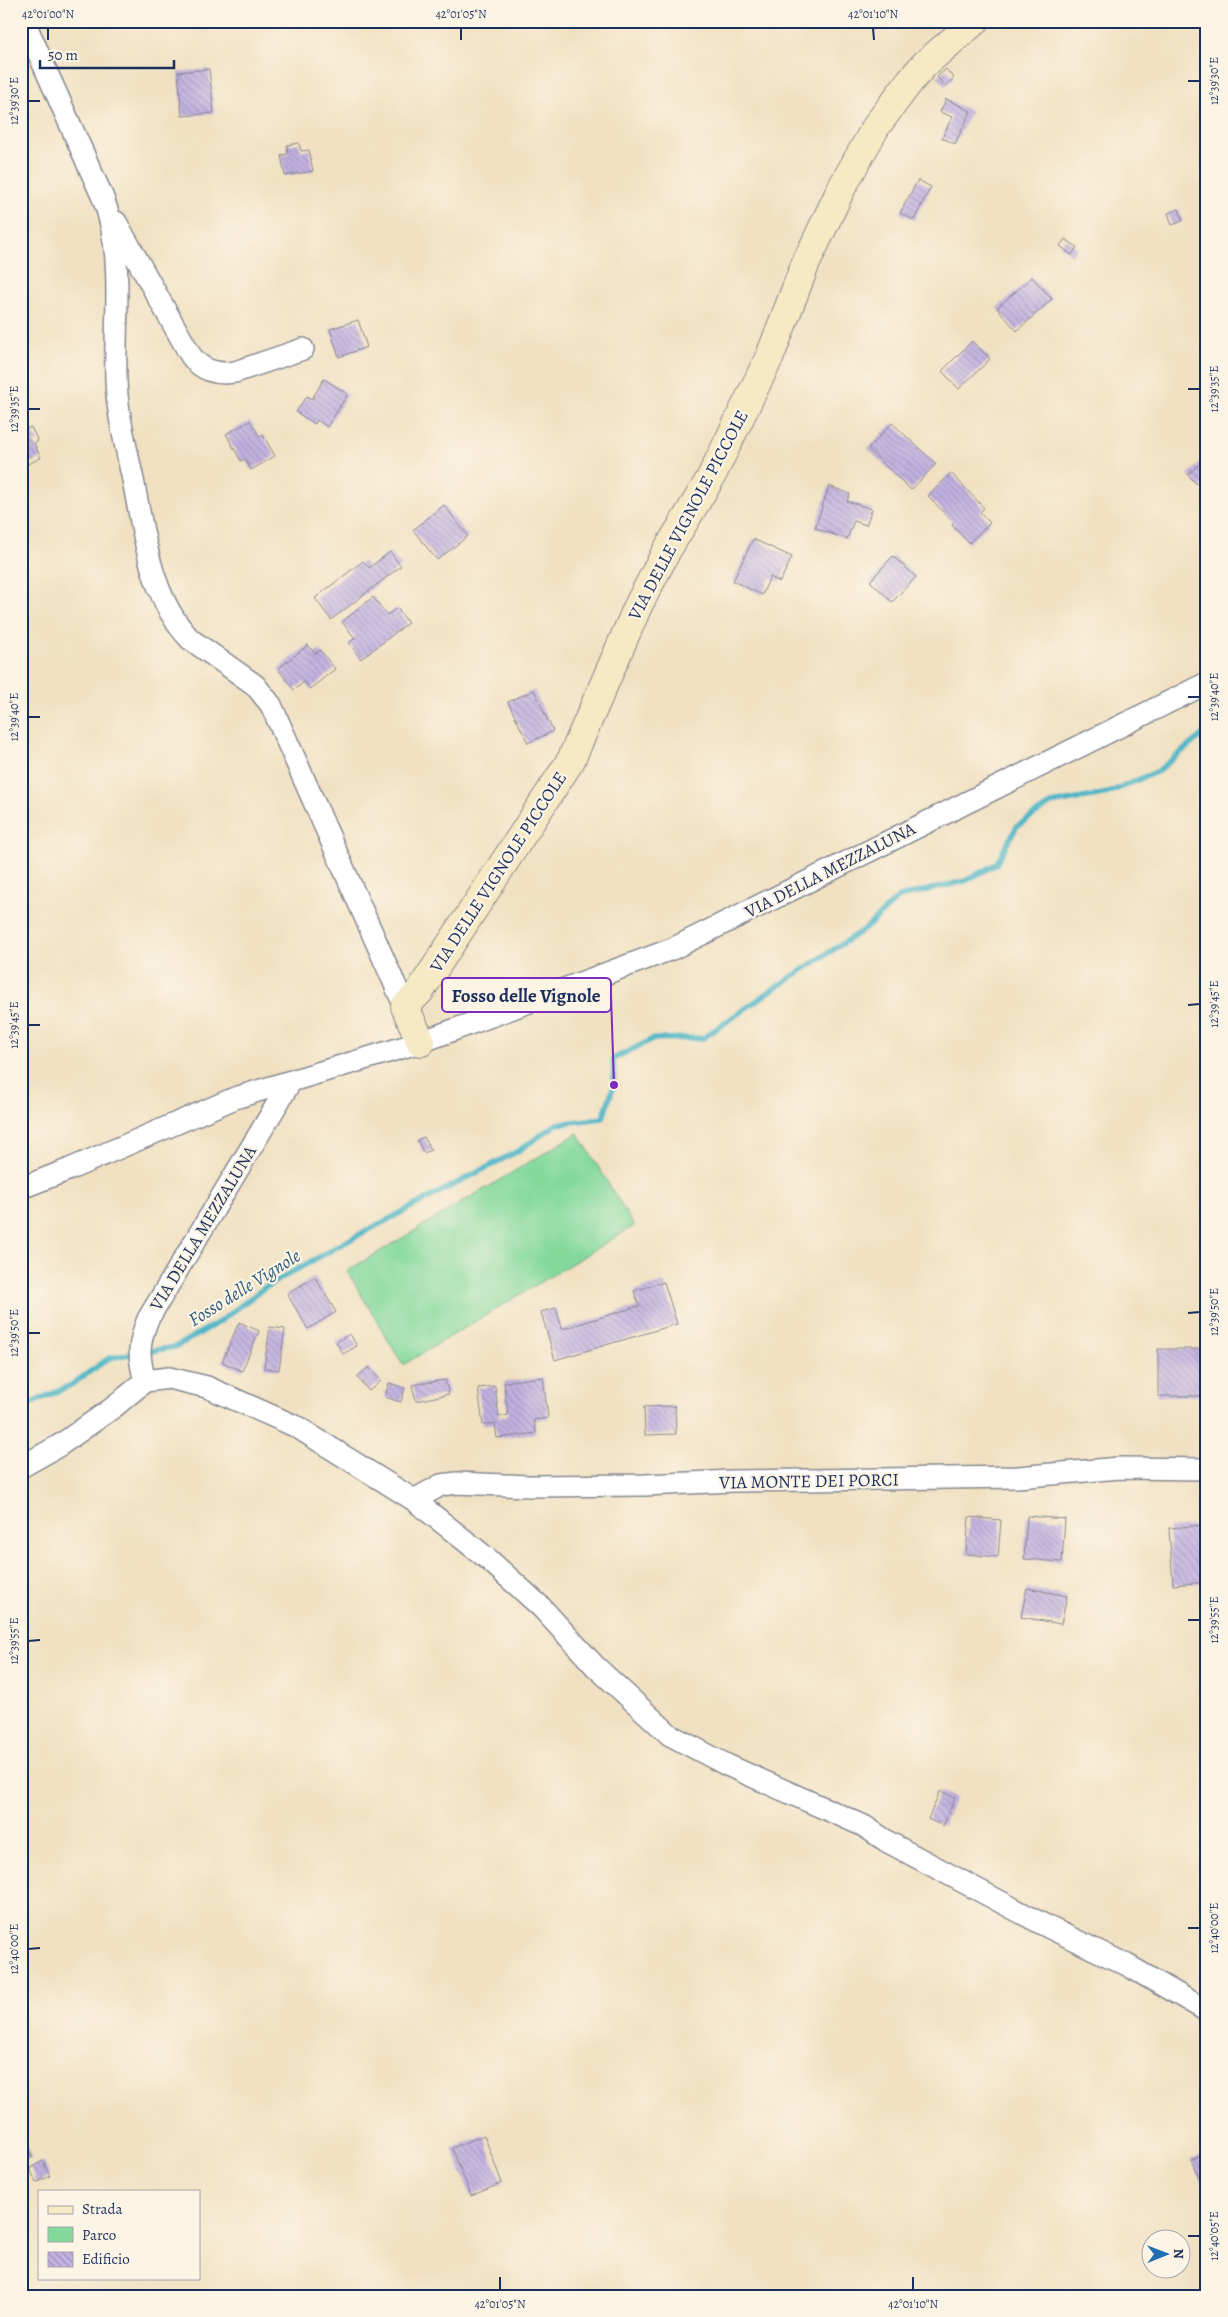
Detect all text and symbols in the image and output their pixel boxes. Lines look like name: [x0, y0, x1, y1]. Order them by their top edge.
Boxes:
text: 42°01'00"N: [22, 6, 75, 22]
text: 42°01'05"N: [435, 6, 487, 22]
text: 42°01'10"N: [848, 6, 898, 22]
scale bar: [40, 38, 174, 70]
text: 50 m: [48, 45, 78, 65]
text: 12°39'30"E: [1206, 57, 1222, 105]
text: 12°39'30"E: [6, 77, 22, 125]
text: 12°39'35"E: [1206, 366, 1222, 412]
text: 12°39'35"E: [6, 386, 22, 432]
street label: VIA DELLE VIGNOLE PICCOLE: [622, 406, 754, 625]
text: 12°39'40"E: [1206, 673, 1222, 721]
text: 12°39'40"E: [6, 693, 22, 741]
street label: VIA DELLE VIGNOLE PICCOLE: [423, 767, 572, 978]
street label: VIA DELLA MEZZALUNA: [740, 816, 920, 924]
callout: Fosso delle Vignole: [442, 978, 611, 1012]
text: 12°39'45"E: [1206, 980, 1222, 1028]
text: Fosso delle Vignole: [451, 983, 601, 1009]
text: 12°39'45"E: [6, 1001, 22, 1049]
street label: VIA DELLA MEZZALUNA: [144, 1141, 262, 1316]
water label: Fosso delle Vignole: [183, 1243, 306, 1333]
text: 12°39'50"E: [1206, 1288, 1222, 1336]
text: 12°39'50"E: [6, 1309, 22, 1357]
street label: VIA MONTE DEI PORCI: [718, 1467, 899, 1495]
text: 12°39'55"E: [1206, 1597, 1222, 1643]
text: 12°39'55"E: [6, 1618, 22, 1664]
text: 12°40'00"E: [1206, 1903, 1222, 1953]
text: 12°40'00"E: [6, 1924, 22, 1974]
legend: [38, 2190, 200, 2280]
text: Strada: [82, 2199, 123, 2219]
text: 12°40'05"E: [1206, 2211, 1222, 2261]
text: Parco: [82, 2225, 116, 2245]
north arrow: [1140, 2230, 1190, 2280]
text: Edificio: [82, 2249, 130, 2269]
text: N: [1169, 2249, 1188, 2259]
text: 42°01'05"N: [474, 2296, 526, 2312]
text: 42°01'10"N: [888, 2296, 938, 2312]

